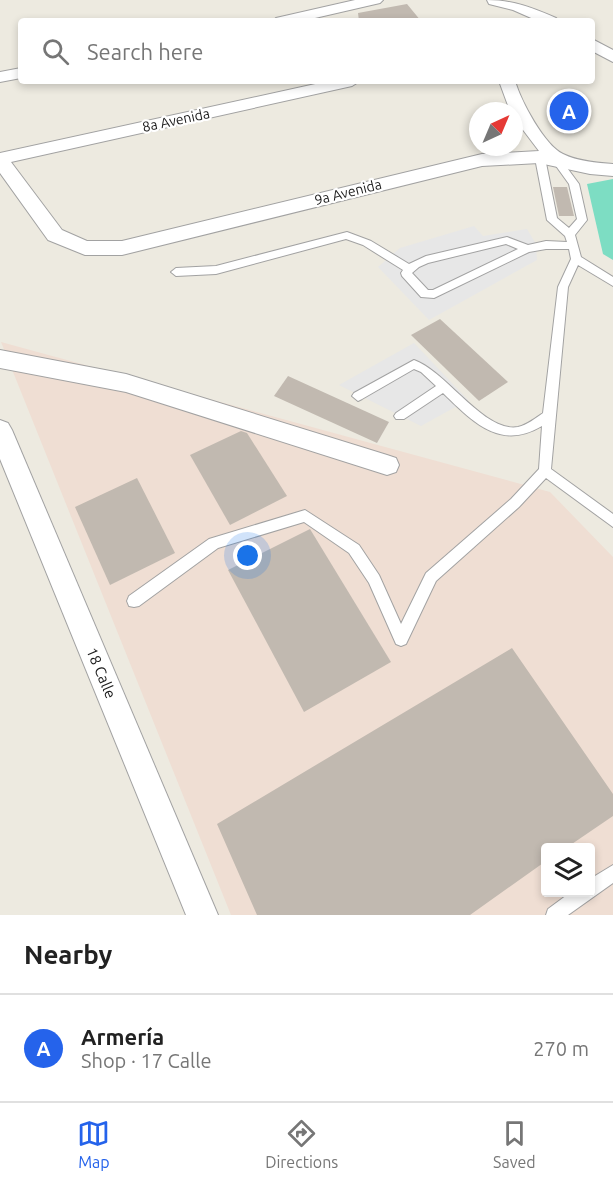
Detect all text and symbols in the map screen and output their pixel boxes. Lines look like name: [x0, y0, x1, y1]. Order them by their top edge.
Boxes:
search box: [18, 18, 595, 84]
icon: search: [39, 35, 72, 68]
text: Search here: [87, 39, 203, 64]
pin: A: [550, 88, 588, 134]
north arrow: [469, 102, 523, 156]
street label: 8a Avenida: [141, 105, 211, 135]
street label: 9a Avenida: [313, 176, 383, 208]
your location: [233, 541, 262, 570]
street label: 18 Calle: [83, 645, 120, 701]
map controls: [541, 843, 595, 897]
button: layers: [541, 843, 595, 897]
text: Nearby: [24, 940, 112, 969]
text: Armería: [81, 1024, 164, 1049]
text: A: [36, 1037, 51, 1060]
text: 270 m: [533, 1037, 589, 1060]
text: Shop · 17 Calle: [81, 1049, 212, 1072]
tab: Map: [77, 1117, 110, 1171]
tab: Directions: [265, 1117, 338, 1171]
tab: Saved: [493, 1117, 536, 1171]

